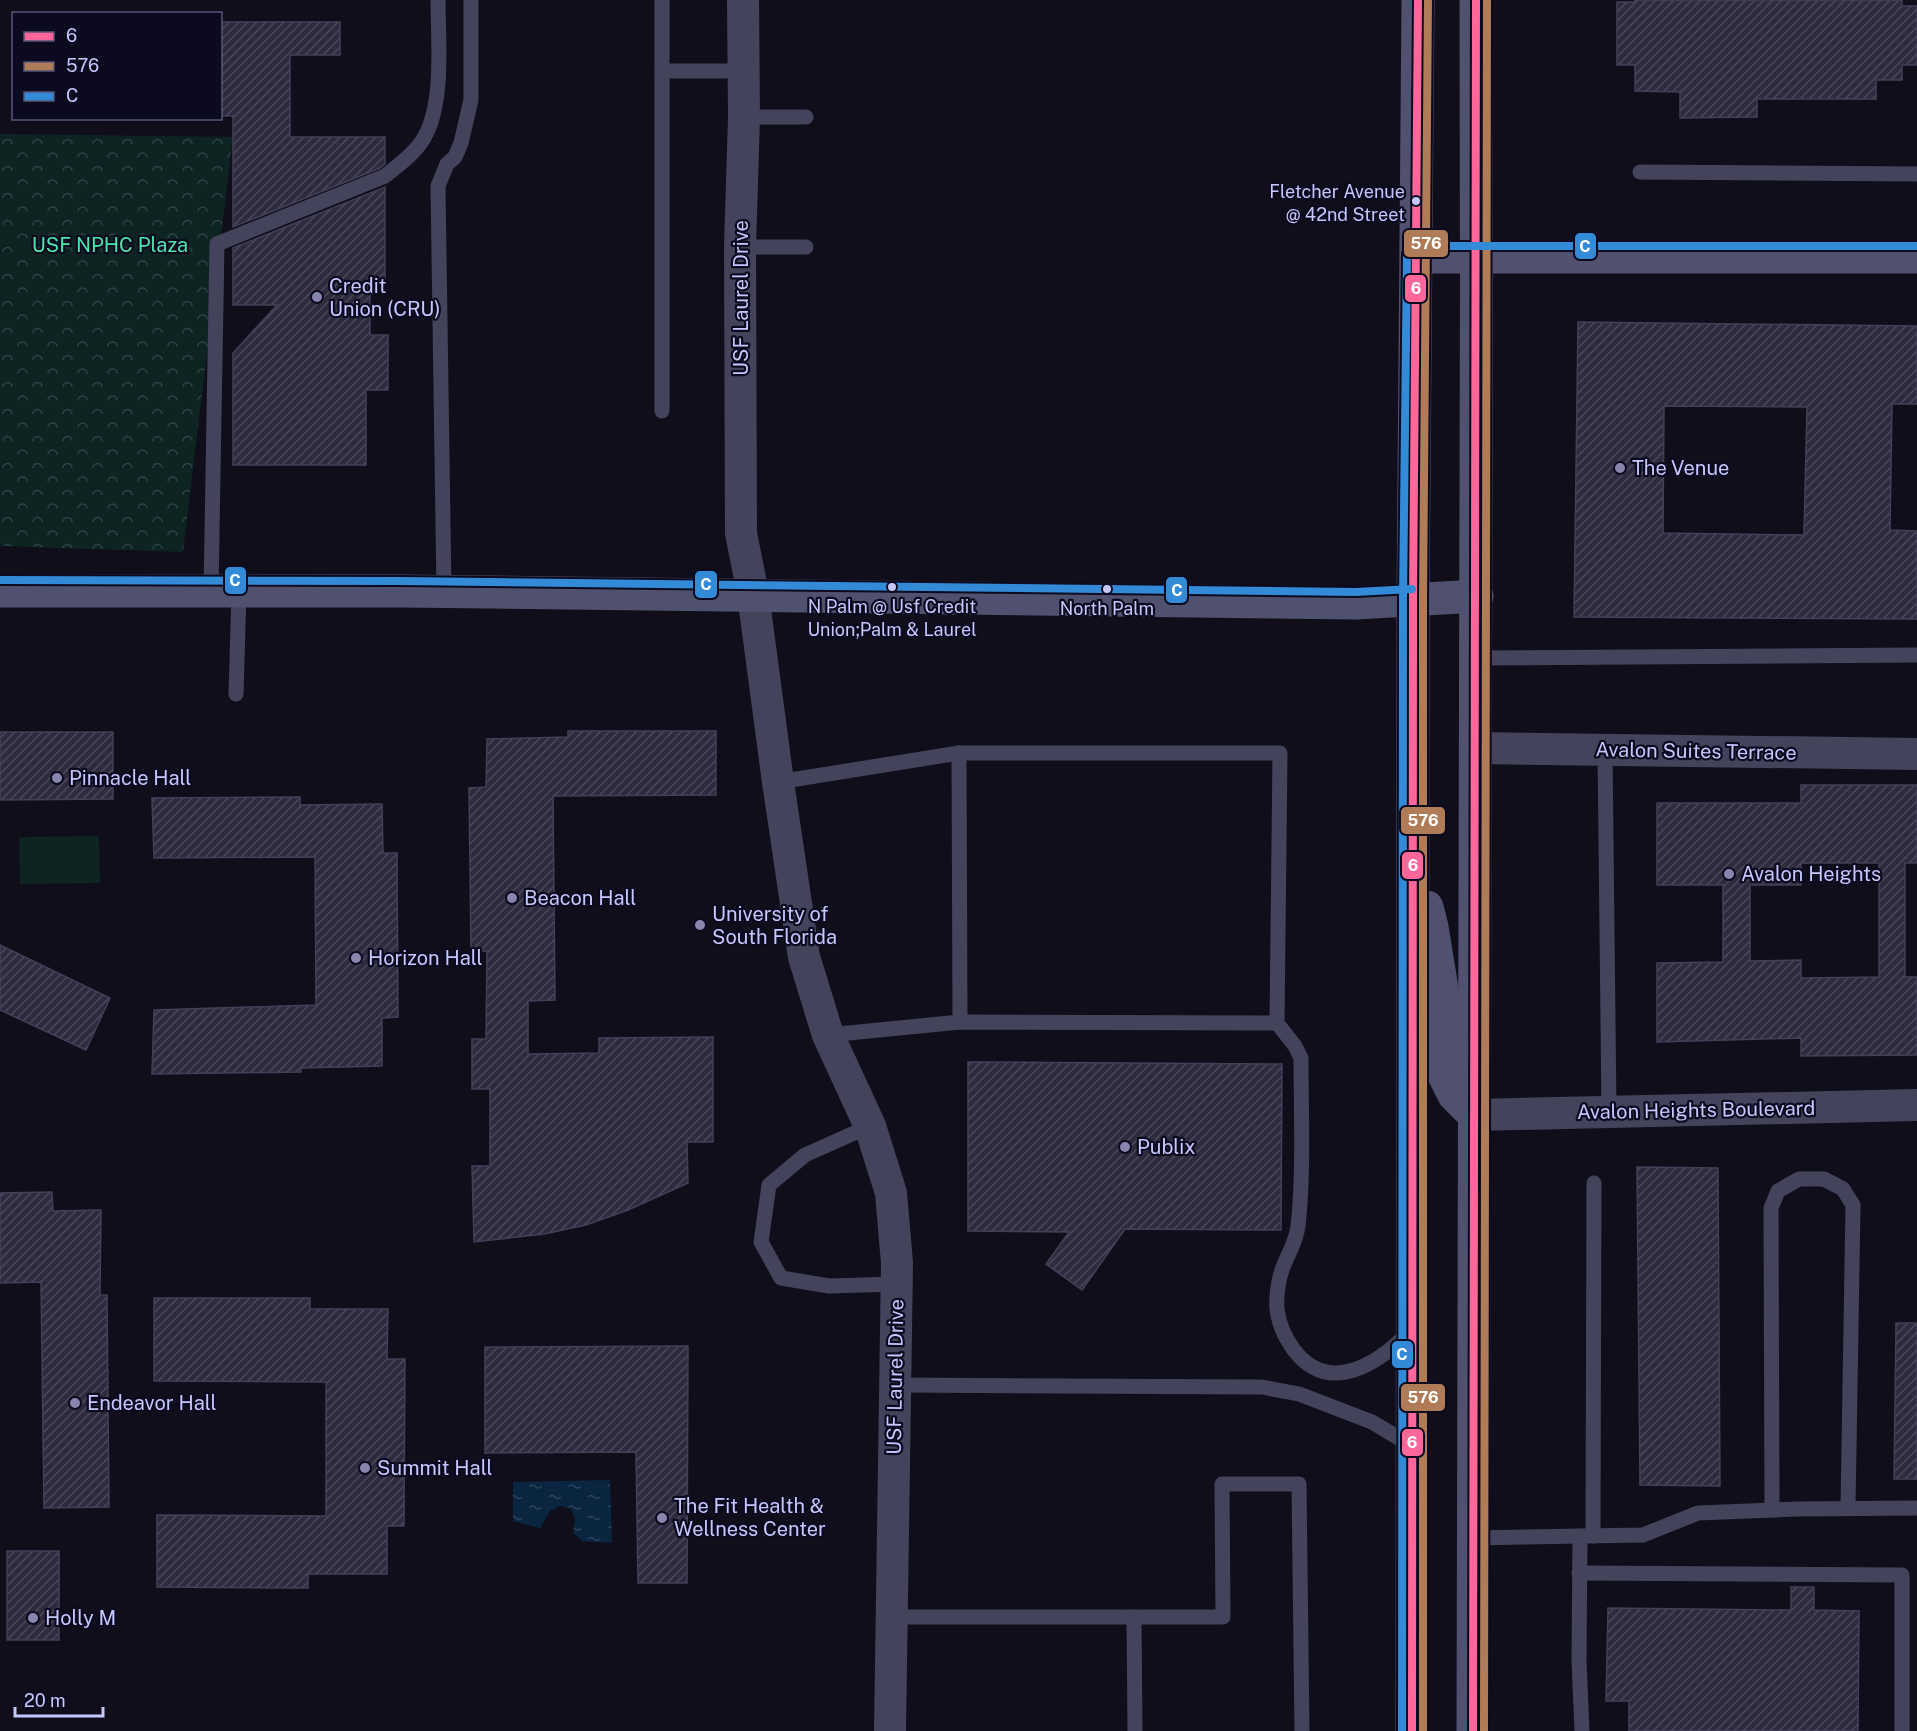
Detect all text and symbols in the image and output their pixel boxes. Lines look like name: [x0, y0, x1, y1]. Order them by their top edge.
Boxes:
legend: [12, 12, 222, 120]
text: 6: [66, 25, 77, 46]
text: 576: [66, 55, 99, 76]
text: C: [66, 85, 78, 106]
place label: Fletcher Avenue @ 42nd Street: [1269, 181, 1405, 225]
marker: Fletcher Avenue @ 42nd Street: [1410, 195, 1422, 207]
street label: USF Laurel Drive: [729, 220, 753, 376]
line badge: 576: [1403, 229, 1449, 258]
line badge: C: [1574, 232, 1597, 260]
park label: USF NPHC Plaza: [32, 233, 188, 257]
text: 576: [1410, 234, 1442, 253]
text: C: [1579, 237, 1591, 256]
place label: Credit Union (CRU): [329, 274, 440, 321]
line badge: 6: [1404, 274, 1427, 303]
text: 6: [1411, 279, 1421, 298]
marker: Credit Union (CRU): [310, 290, 324, 304]
place label: The Venue: [1632, 456, 1729, 480]
marker: The Venue: [1613, 461, 1627, 475]
line badge: C: [224, 566, 247, 595]
line badge: C: [694, 570, 718, 599]
text: C: [229, 571, 241, 590]
text: C: [700, 575, 712, 594]
line badge: C: [1165, 576, 1188, 604]
marker: N Palm @ Usf Credit Union;Palm & Laurel: [886, 581, 898, 593]
text: C: [1171, 581, 1183, 600]
marker: North Palm: [1101, 583, 1113, 595]
place label: N Palm @ Usf Credit Union;Palm & Laurel: [807, 596, 977, 640]
place label: North Palm: [1060, 598, 1154, 619]
street label: Avalon Suites Terrace: [1595, 737, 1797, 765]
place label: Pinnacle Hall: [69, 766, 191, 790]
marker: Pinnacle Hall: [50, 771, 64, 785]
line badge: 576: [1400, 806, 1446, 835]
text: 576: [1407, 811, 1439, 830]
line badge: 6: [1401, 851, 1424, 880]
text: 6: [1408, 856, 1418, 875]
place label: Avalon Heights: [1741, 862, 1881, 886]
marker: Avalon Heights: [1722, 867, 1736, 881]
place label: Beacon Hall: [524, 886, 636, 910]
marker: Beacon Hall: [505, 891, 519, 905]
place label: University of South Florida: [712, 902, 837, 949]
marker: University of South Florida: [693, 918, 707, 932]
place label: Horizon Hall: [368, 946, 483, 970]
marker: Horizon Hall: [349, 951, 363, 965]
street label: Avalon Heights Boulevard: [1577, 1096, 1815, 1124]
place label: Publix: [1137, 1135, 1196, 1159]
marker: Publix: [1118, 1140, 1132, 1154]
street label: USF Laurel Drive: [882, 1299, 908, 1455]
line badge: C: [1391, 1340, 1414, 1369]
text: C: [1396, 1345, 1408, 1364]
line badge: 576: [1400, 1383, 1446, 1412]
text: 576: [1407, 1388, 1439, 1407]
place label: Endeavor Hall: [87, 1391, 217, 1415]
marker: Endeavor Hall: [68, 1396, 82, 1410]
line badge: 6: [1401, 1428, 1424, 1457]
text: 6: [1407, 1433, 1417, 1452]
place label: Summit Hall: [377, 1456, 492, 1480]
marker: Summit Hall: [358, 1461, 372, 1475]
place label: The Fit Health & Wellness Center: [674, 1494, 826, 1541]
marker: The Fit Health & Wellness Center: [655, 1511, 669, 1525]
place label: Holly M: [45, 1606, 116, 1630]
marker: Holly M: [26, 1611, 40, 1625]
scale bar: [15, 1680, 104, 1718]
text: 20 m: [24, 1690, 66, 1711]

